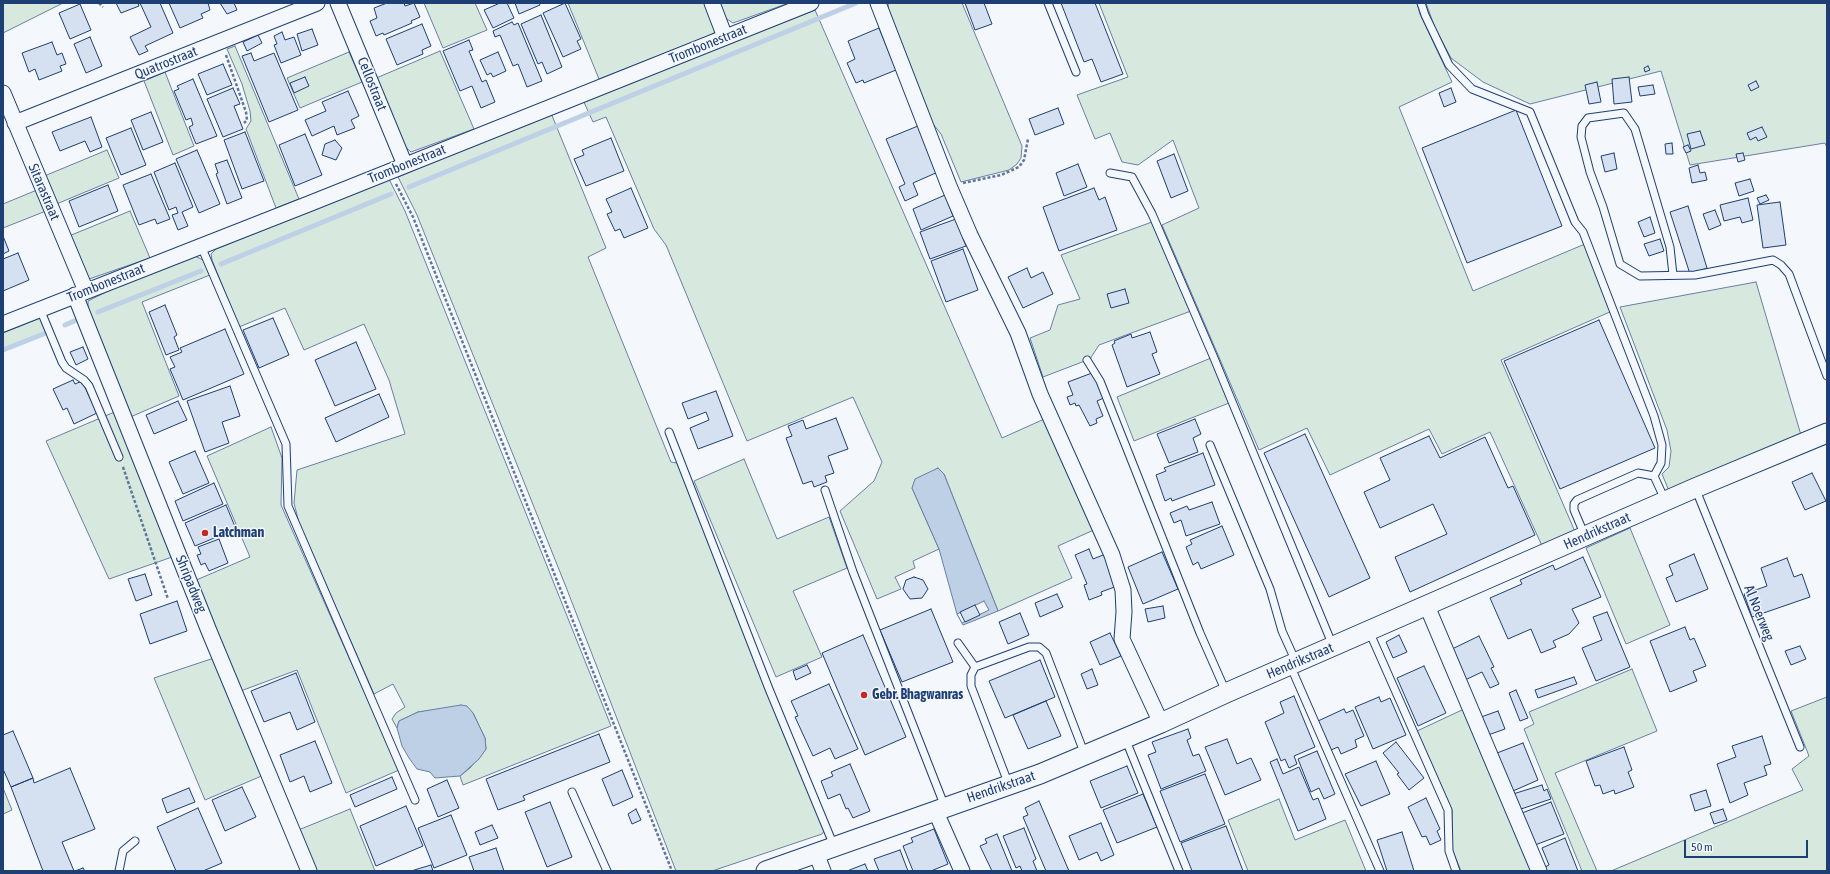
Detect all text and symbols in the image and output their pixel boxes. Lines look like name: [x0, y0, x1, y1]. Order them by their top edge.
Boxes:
street label: Trombonestraat: [667, 21, 749, 67]
street label: Quatrostraat: [132, 43, 200, 83]
street label: Cellostraat: [354, 55, 390, 113]
street label: Trombonestraat: [366, 141, 448, 187]
street label: Sitarastraat: [25, 161, 63, 223]
street label: Trombonestraat: [65, 260, 147, 306]
street label: Hendrikstraat: [1561, 509, 1633, 553]
place label: Latchman: [213, 525, 264, 541]
marker: Latchman: [200, 528, 210, 538]
street label: Shripadweg: [172, 553, 210, 615]
street label: Al Noerweg: [1740, 583, 1778, 643]
street label: Hendrikstraat: [1264, 639, 1336, 683]
place label: Gebr. Bhagwanras: [872, 687, 963, 703]
marker: Gebr. Bhagwanras: [859, 690, 869, 700]
street label: Hendrikstraat: [965, 767, 1037, 807]
scale bar: [1686, 832, 1810, 858]
text: 50 m: [1691, 840, 1713, 854]

